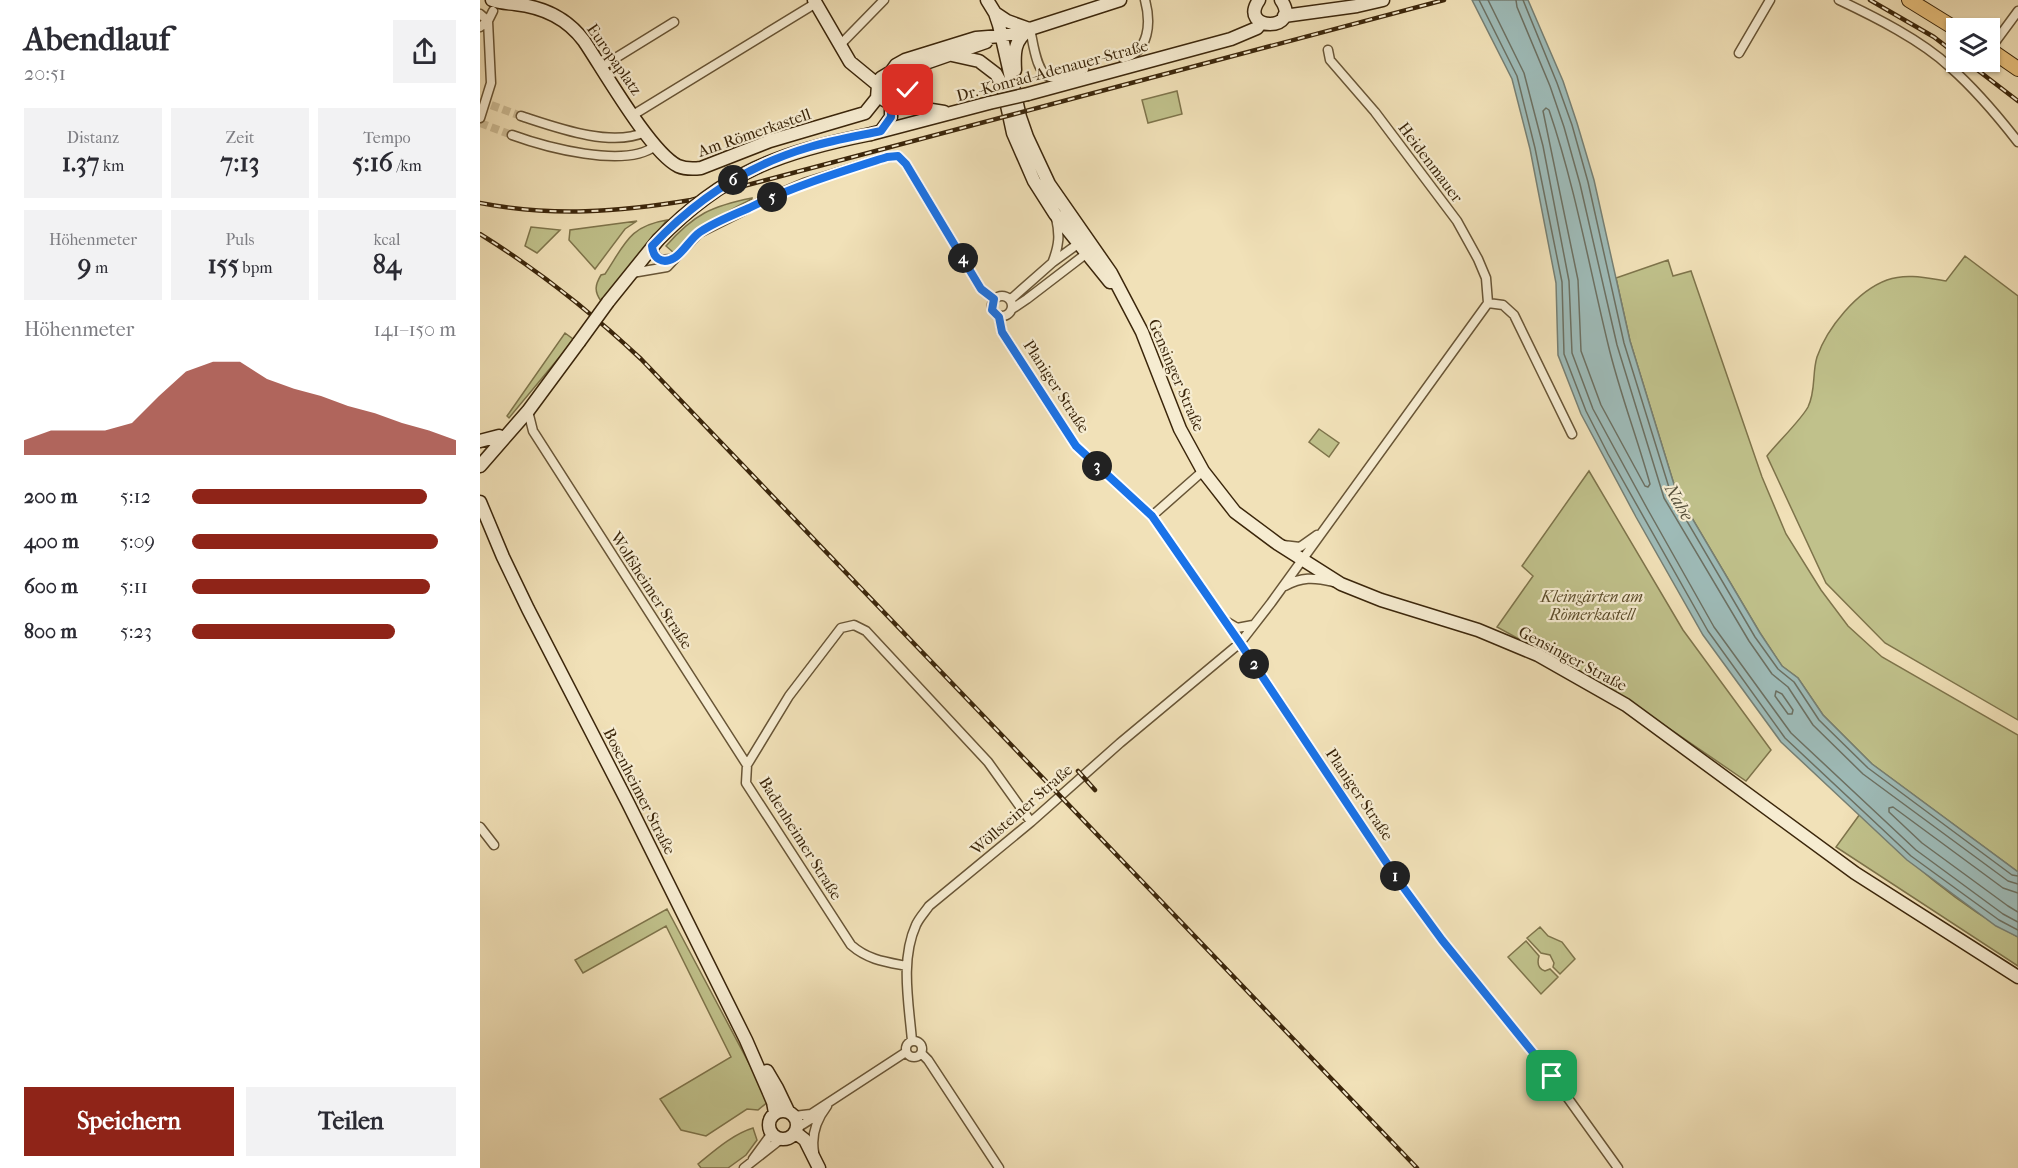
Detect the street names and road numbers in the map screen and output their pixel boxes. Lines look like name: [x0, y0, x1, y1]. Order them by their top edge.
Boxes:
street label: Europaplatz: [583, 20, 646, 99]
street label: Dr.-Konrad-Adenauer-Straße: [954, 36, 1150, 105]
street label: Am Römerkastell: [694, 104, 814, 161]
street label: Heidenmauer: [1394, 119, 1467, 206]
street label: Gensinger Straße: [1144, 316, 1209, 434]
street label: Planiger Straße: [1019, 336, 1094, 436]
street label: Wolfsheimer Straße: [606, 527, 697, 653]
street label: Gensinger Straße: [1515, 622, 1630, 695]
street label: Bosenheimer Straße: [599, 725, 680, 858]
street label: Planiger Straße: [1322, 745, 1397, 844]
street label: Wöllsteiner Straße: [966, 760, 1076, 859]
street label: Badenheimer Straße: [755, 773, 846, 903]

